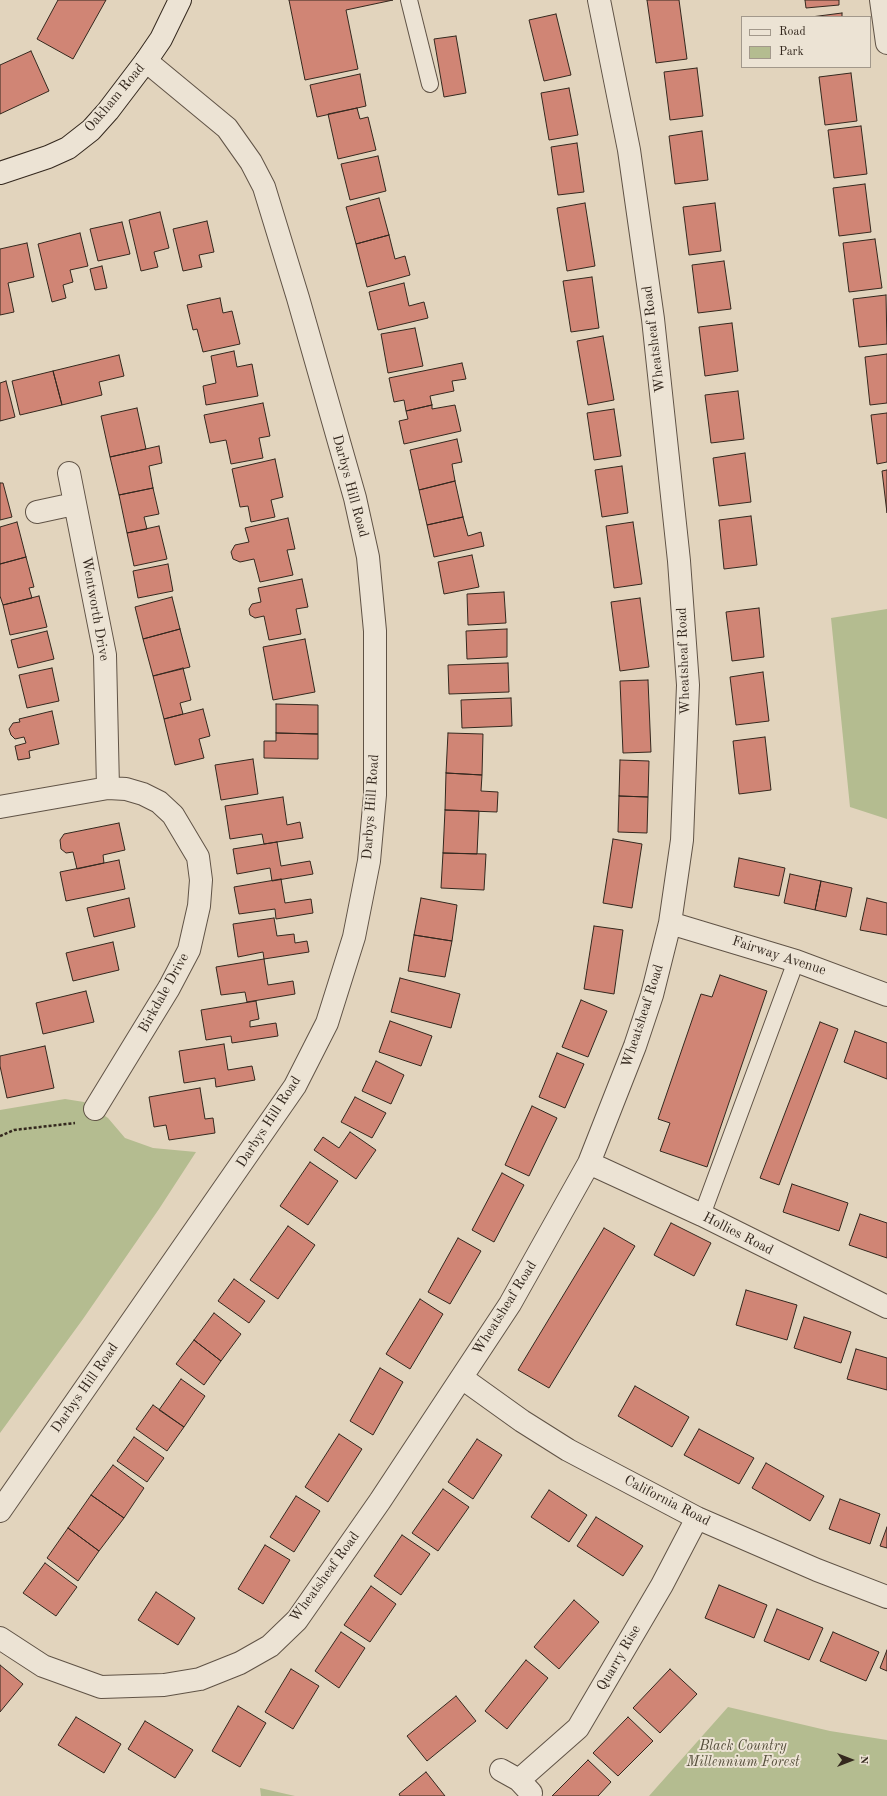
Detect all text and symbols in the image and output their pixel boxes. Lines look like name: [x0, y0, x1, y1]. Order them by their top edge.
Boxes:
legend: [741, 16, 871, 68]
text: Road: [779, 26, 806, 38]
text: Park: [779, 46, 804, 58]
street label: Oakham Road: [81, 60, 149, 136]
street label: Wheatsheaf Road: [639, 285, 669, 393]
street label: Darbys Hill Road: [328, 433, 372, 539]
street label: Wentworth Drive: [78, 556, 112, 662]
street label: Wheatsheaf Road: [674, 607, 694, 715]
street label: Darbys Hill Road: [359, 754, 383, 860]
street label: Fairway Avenue: [730, 933, 828, 979]
street label: Birkdale Drive: [135, 950, 193, 1036]
street label: Wheatsheaf Road: [618, 962, 668, 1070]
street label: Darbys Hill Road: [233, 1073, 305, 1171]
street label: Hollies Road: [700, 1209, 776, 1259]
street label: Wheatsheaf Road: [469, 1258, 541, 1358]
street label: Darbys Hill Road: [48, 1340, 122, 1436]
street label: California Road: [621, 1472, 713, 1530]
street label: Wheatsheaf Road: [287, 1529, 363, 1625]
street label: Quarry Rise: [593, 1622, 645, 1694]
park label: Black Country Millennium Forest: [686, 1738, 800, 1770]
north arrow: [831, 1740, 871, 1780]
text: N: [858, 1756, 869, 1764]

